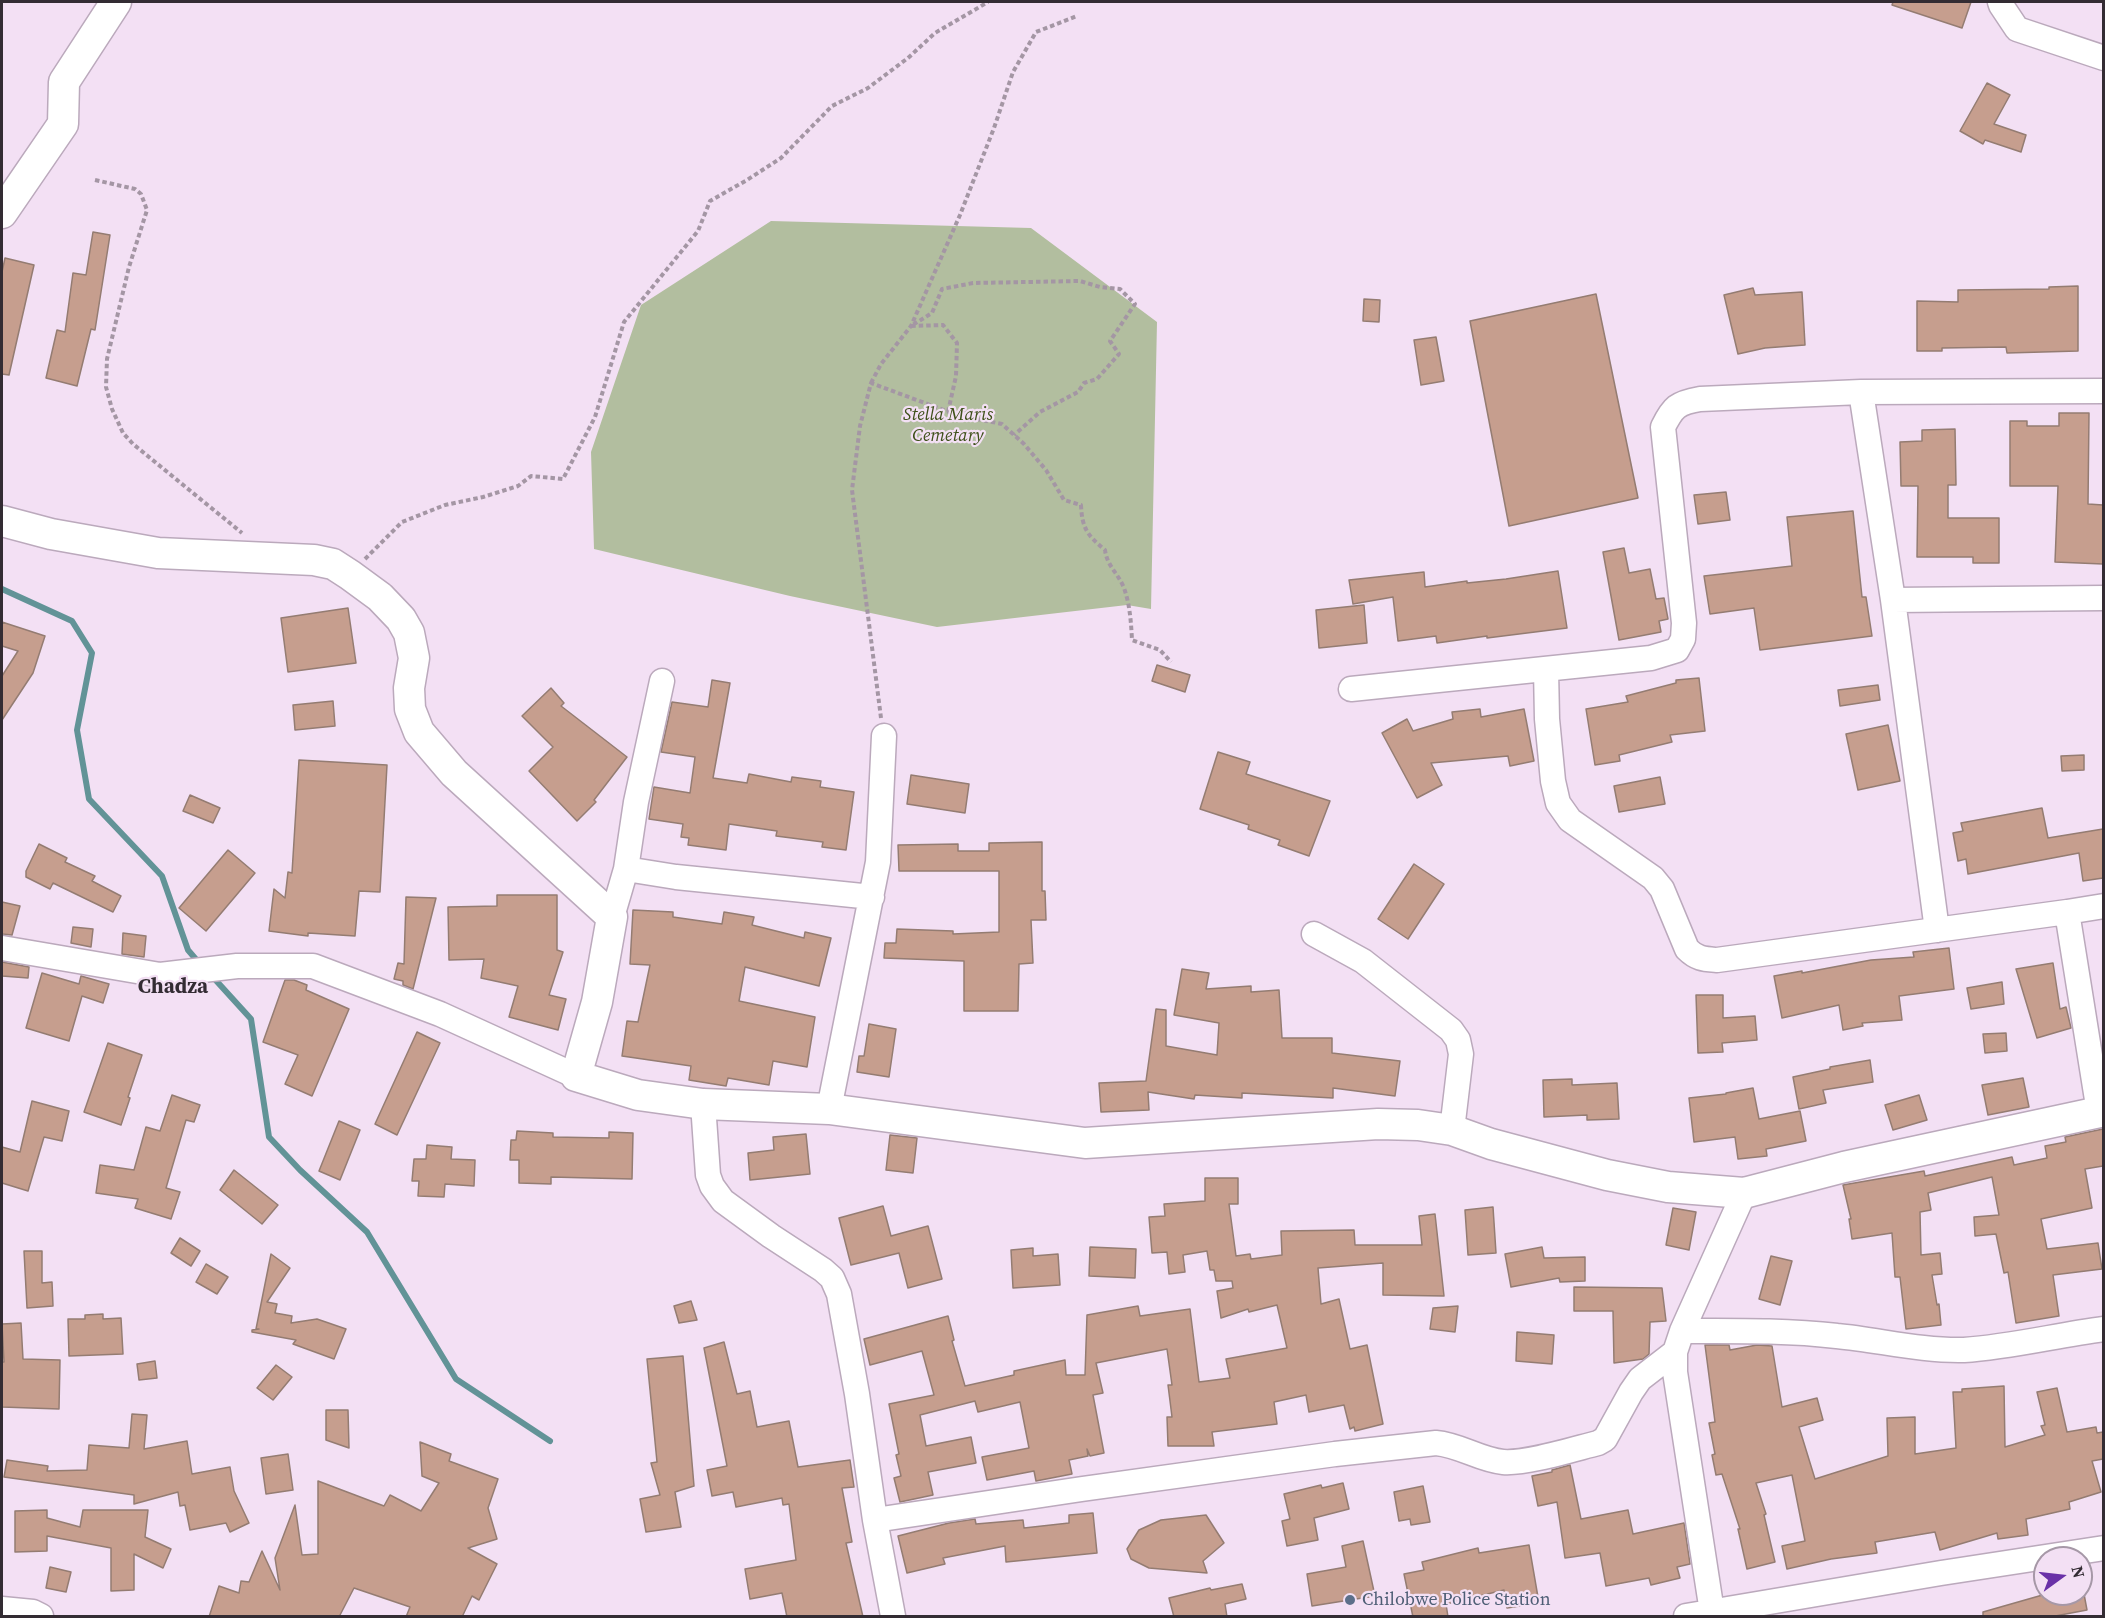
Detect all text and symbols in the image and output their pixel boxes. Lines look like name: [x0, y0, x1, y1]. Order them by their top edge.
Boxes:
park label: Stella Maris Cemetary: [903, 404, 993, 446]
district label: Chadza: [138, 975, 208, 1001]
north arrow: [2033, 1546, 2093, 1606]
text: N: [2066, 1563, 2091, 1580]
place label: Chilobwe Police Station: [1362, 1589, 1551, 1611]
marker: Chilobwe Police Station: [1343, 1593, 1357, 1607]

